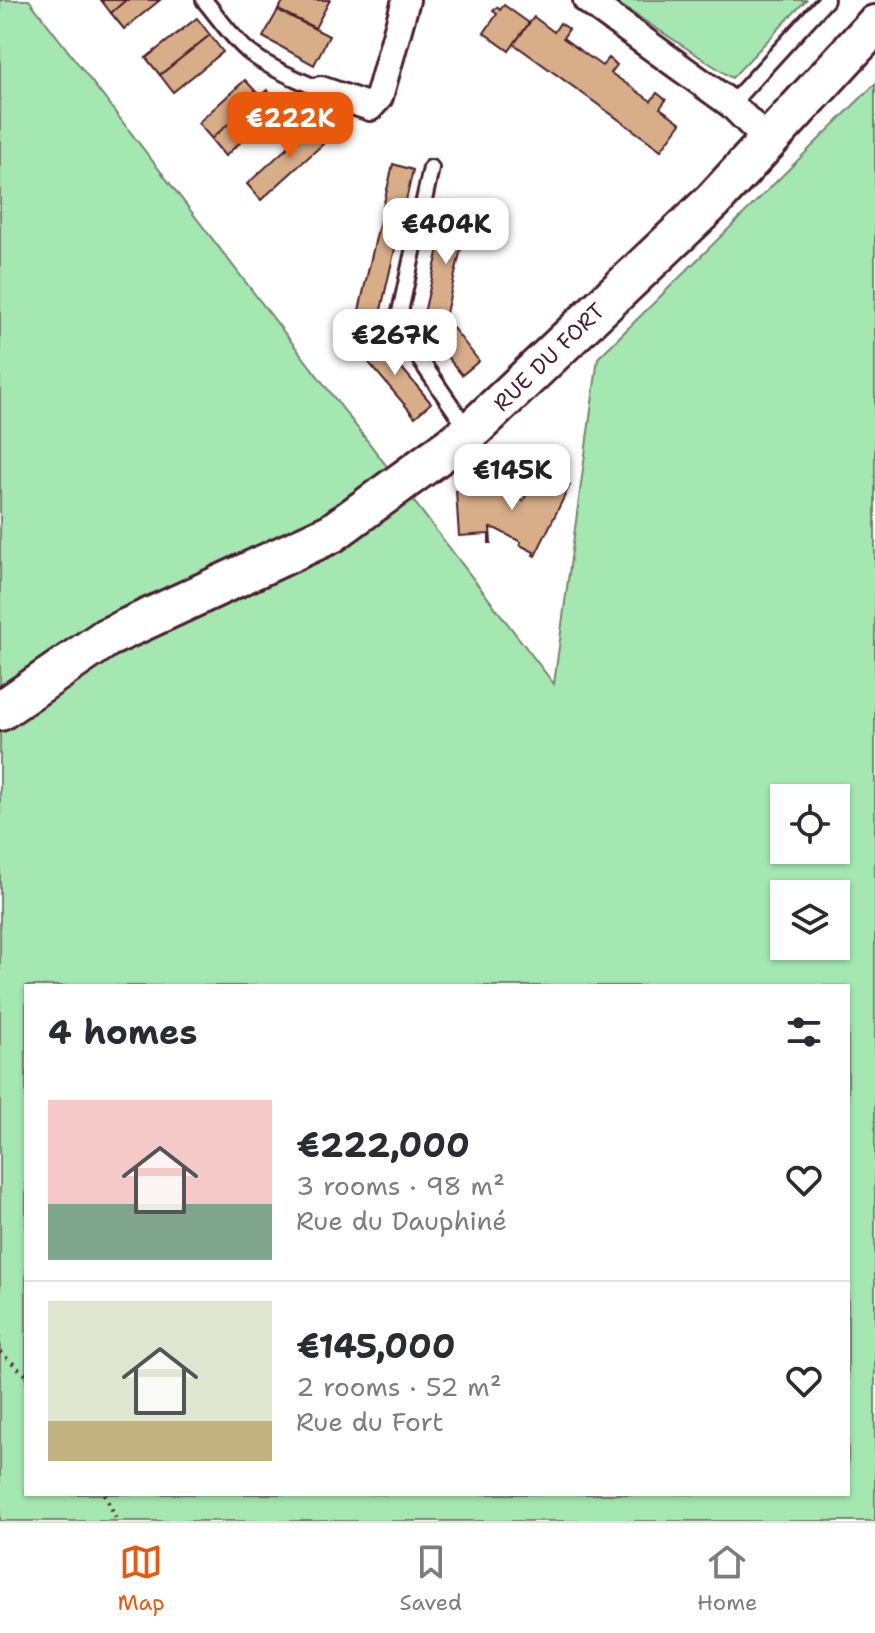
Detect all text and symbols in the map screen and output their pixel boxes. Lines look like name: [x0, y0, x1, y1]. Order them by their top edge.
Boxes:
pin: €222K: [234, 92, 346, 160]
text: €222K: [245, 100, 335, 135]
pin: €404K: [390, 198, 502, 266]
text: €404K: [401, 206, 491, 241]
street label: RUE DU FORT: [487, 296, 611, 417]
pin: €267K: [339, 309, 451, 377]
text: €267K: [351, 317, 439, 352]
pin: €145K: [456, 444, 568, 512]
text: €145K: [472, 452, 552, 487]
map controls: [770, 784, 850, 960]
button: locate: [770, 784, 850, 864]
button: layers: [770, 880, 850, 960]
text: 4 homes: [48, 1009, 197, 1055]
icon: filters: [782, 1010, 826, 1054]
text: €222,000: [296, 1122, 470, 1168]
icon: home: [112, 1132, 208, 1228]
icon: heart: [782, 1158, 826, 1202]
text: 3 rooms · 98 m²: [296, 1168, 505, 1203]
text: Rue du Dauphiné: [296, 1203, 507, 1238]
text: €145,000: [296, 1323, 456, 1369]
icon: home: [112, 1333, 208, 1429]
icon: heart: [782, 1359, 826, 1403]
text: 2 rooms · 52 m²: [296, 1369, 502, 1404]
text: Rue du Fort: [296, 1404, 444, 1439]
tab: Map: [117, 1540, 165, 1617]
tab: Saved: [400, 1540, 462, 1617]
tab: Home: [697, 1540, 758, 1617]

